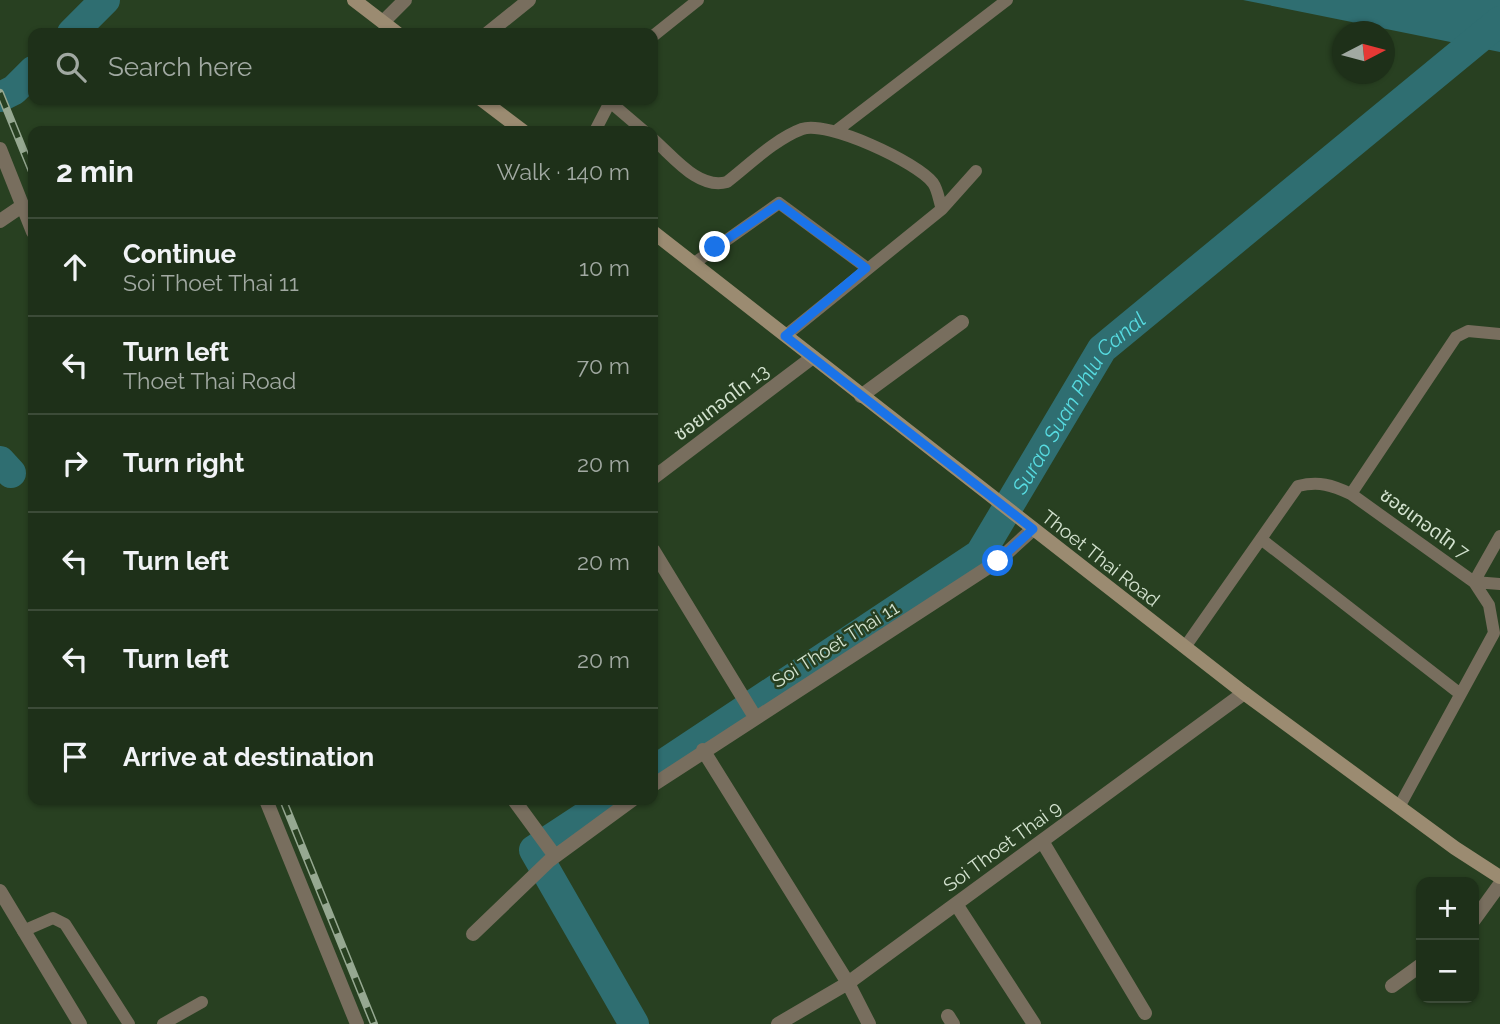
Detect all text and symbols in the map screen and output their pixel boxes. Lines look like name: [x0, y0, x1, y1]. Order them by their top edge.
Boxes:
north arrow: [1332, 21, 1395, 84]
search box: [28, 28, 658, 105]
icon: search: [52, 48, 90, 86]
text: Search here: [108, 52, 252, 82]
text: 2 min: [56, 154, 134, 189]
text: Walk · 140 m: [497, 158, 630, 185]
route end: [699, 231, 730, 262]
text: Continue: [123, 239, 236, 269]
icon: ahead: [56, 248, 94, 286]
text: 10 m: [579, 254, 630, 281]
text: Soi Thoet Thai 11: [123, 269, 299, 296]
water label: Surao Suan Phlu Canal: [1006, 306, 1150, 499]
text: Turn left: [123, 337, 229, 367]
icon: left: [56, 346, 94, 384]
text: 70 m: [577, 352, 630, 379]
street label: ซอยเทอดไท 13: [669, 359, 773, 445]
text: Thoet Thai Road: [123, 367, 296, 394]
icon: right: [56, 444, 94, 482]
text: Turn right: [123, 448, 244, 478]
text: 20 m: [577, 450, 630, 477]
street label: ซอยเทอดไท 7: [1376, 483, 1474, 563]
street label: Thoet Thai Road: [1038, 505, 1164, 611]
icon: left: [56, 542, 94, 580]
route start: [982, 545, 1013, 576]
text: Turn left: [123, 546, 229, 576]
text: 20 m: [577, 548, 630, 575]
street label: Soi Thoet Thai 11: [768, 596, 902, 692]
icon: left: [56, 640, 94, 678]
text: Turn left: [123, 644, 229, 674]
text: 20 m: [577, 646, 630, 673]
icon: arrive: [56, 738, 94, 776]
text: Arrive at destination: [123, 742, 374, 772]
street label: Soi Thoet Thai 9: [939, 796, 1065, 896]
map controls: [1416, 877, 1479, 1003]
button: +: [1416, 877, 1479, 940]
button: −: [1416, 940, 1479, 1003]

